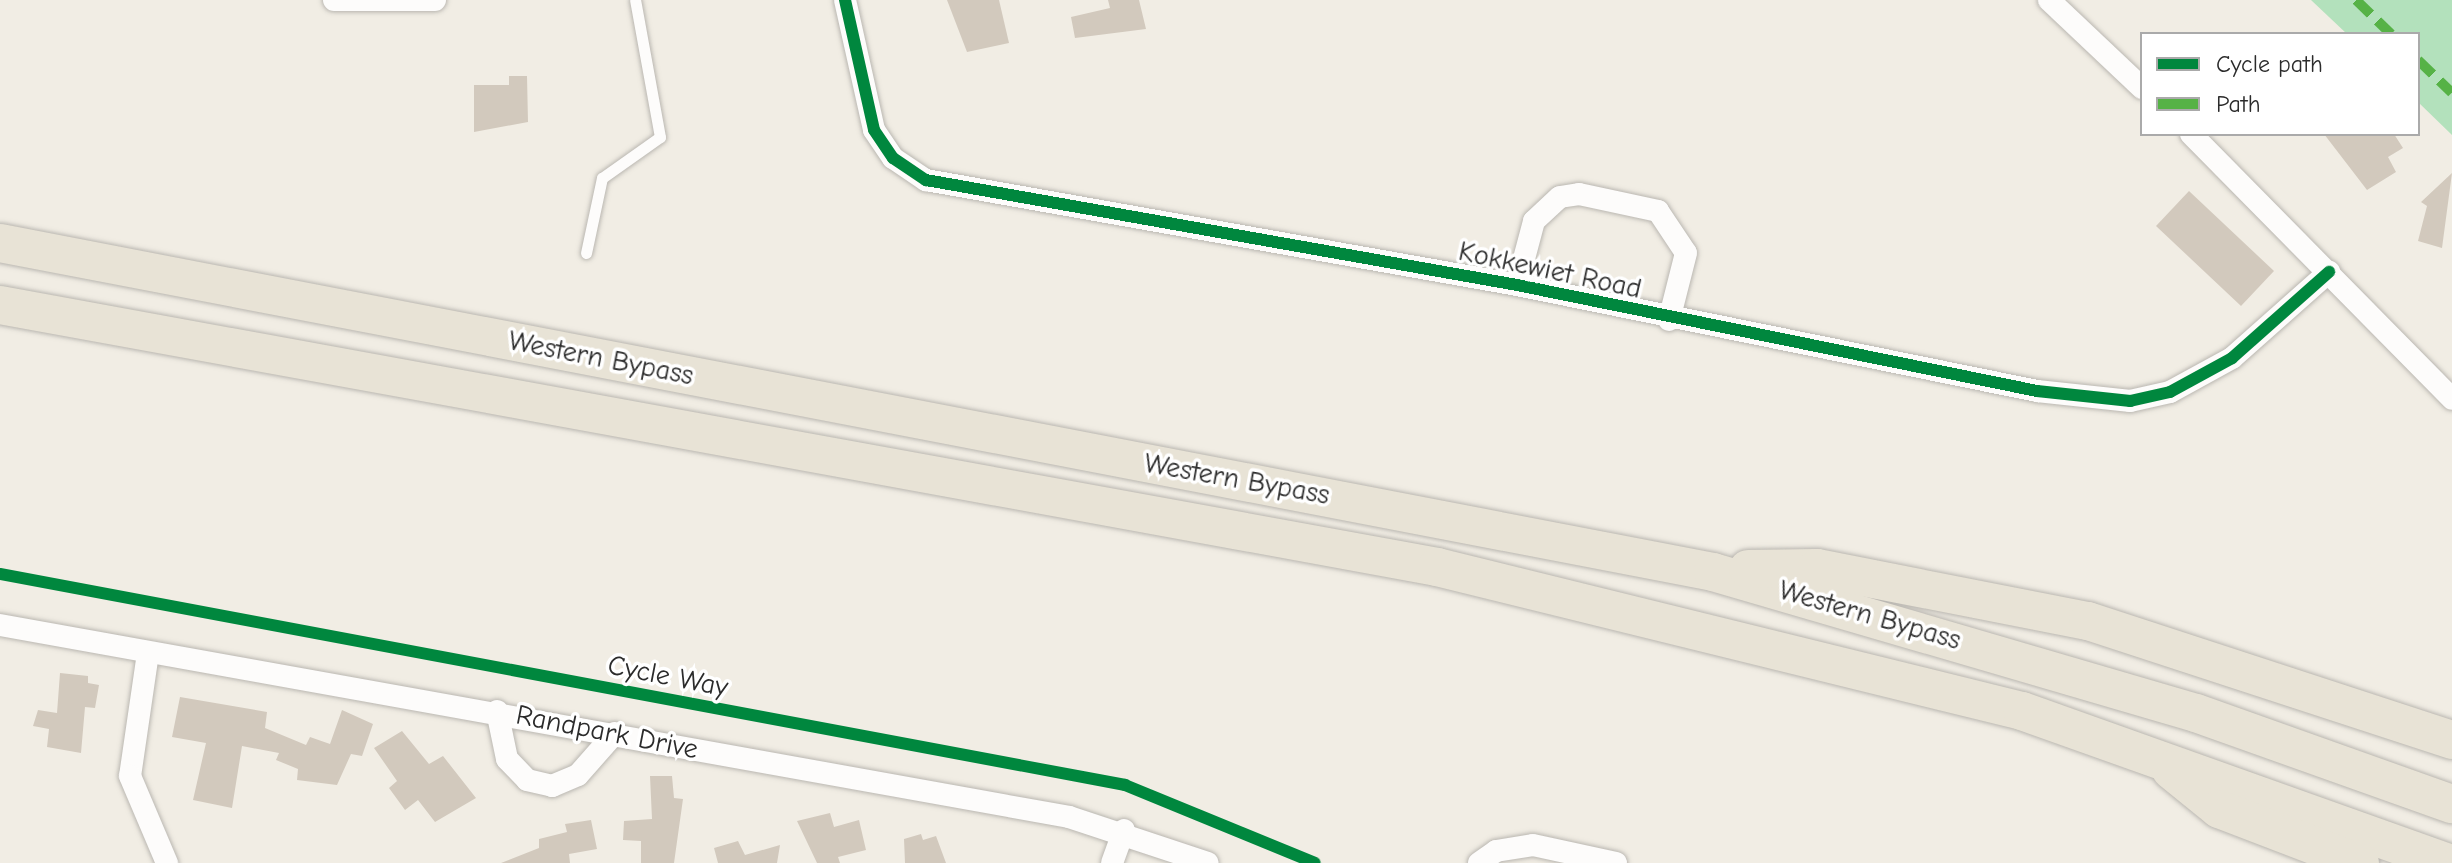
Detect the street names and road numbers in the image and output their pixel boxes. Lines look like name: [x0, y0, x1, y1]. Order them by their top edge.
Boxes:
street label: Kokkewiet Road: [1456, 234, 1644, 306]
street label: Western Bypass: [506, 324, 696, 392]
street label: Western Bypass: [1142, 446, 1332, 512]
street label: Western Bypass: [1775, 573, 1965, 657]
street label: Cycle Way: [605, 648, 731, 704]
street label: Randpark Drive: [513, 698, 701, 766]

